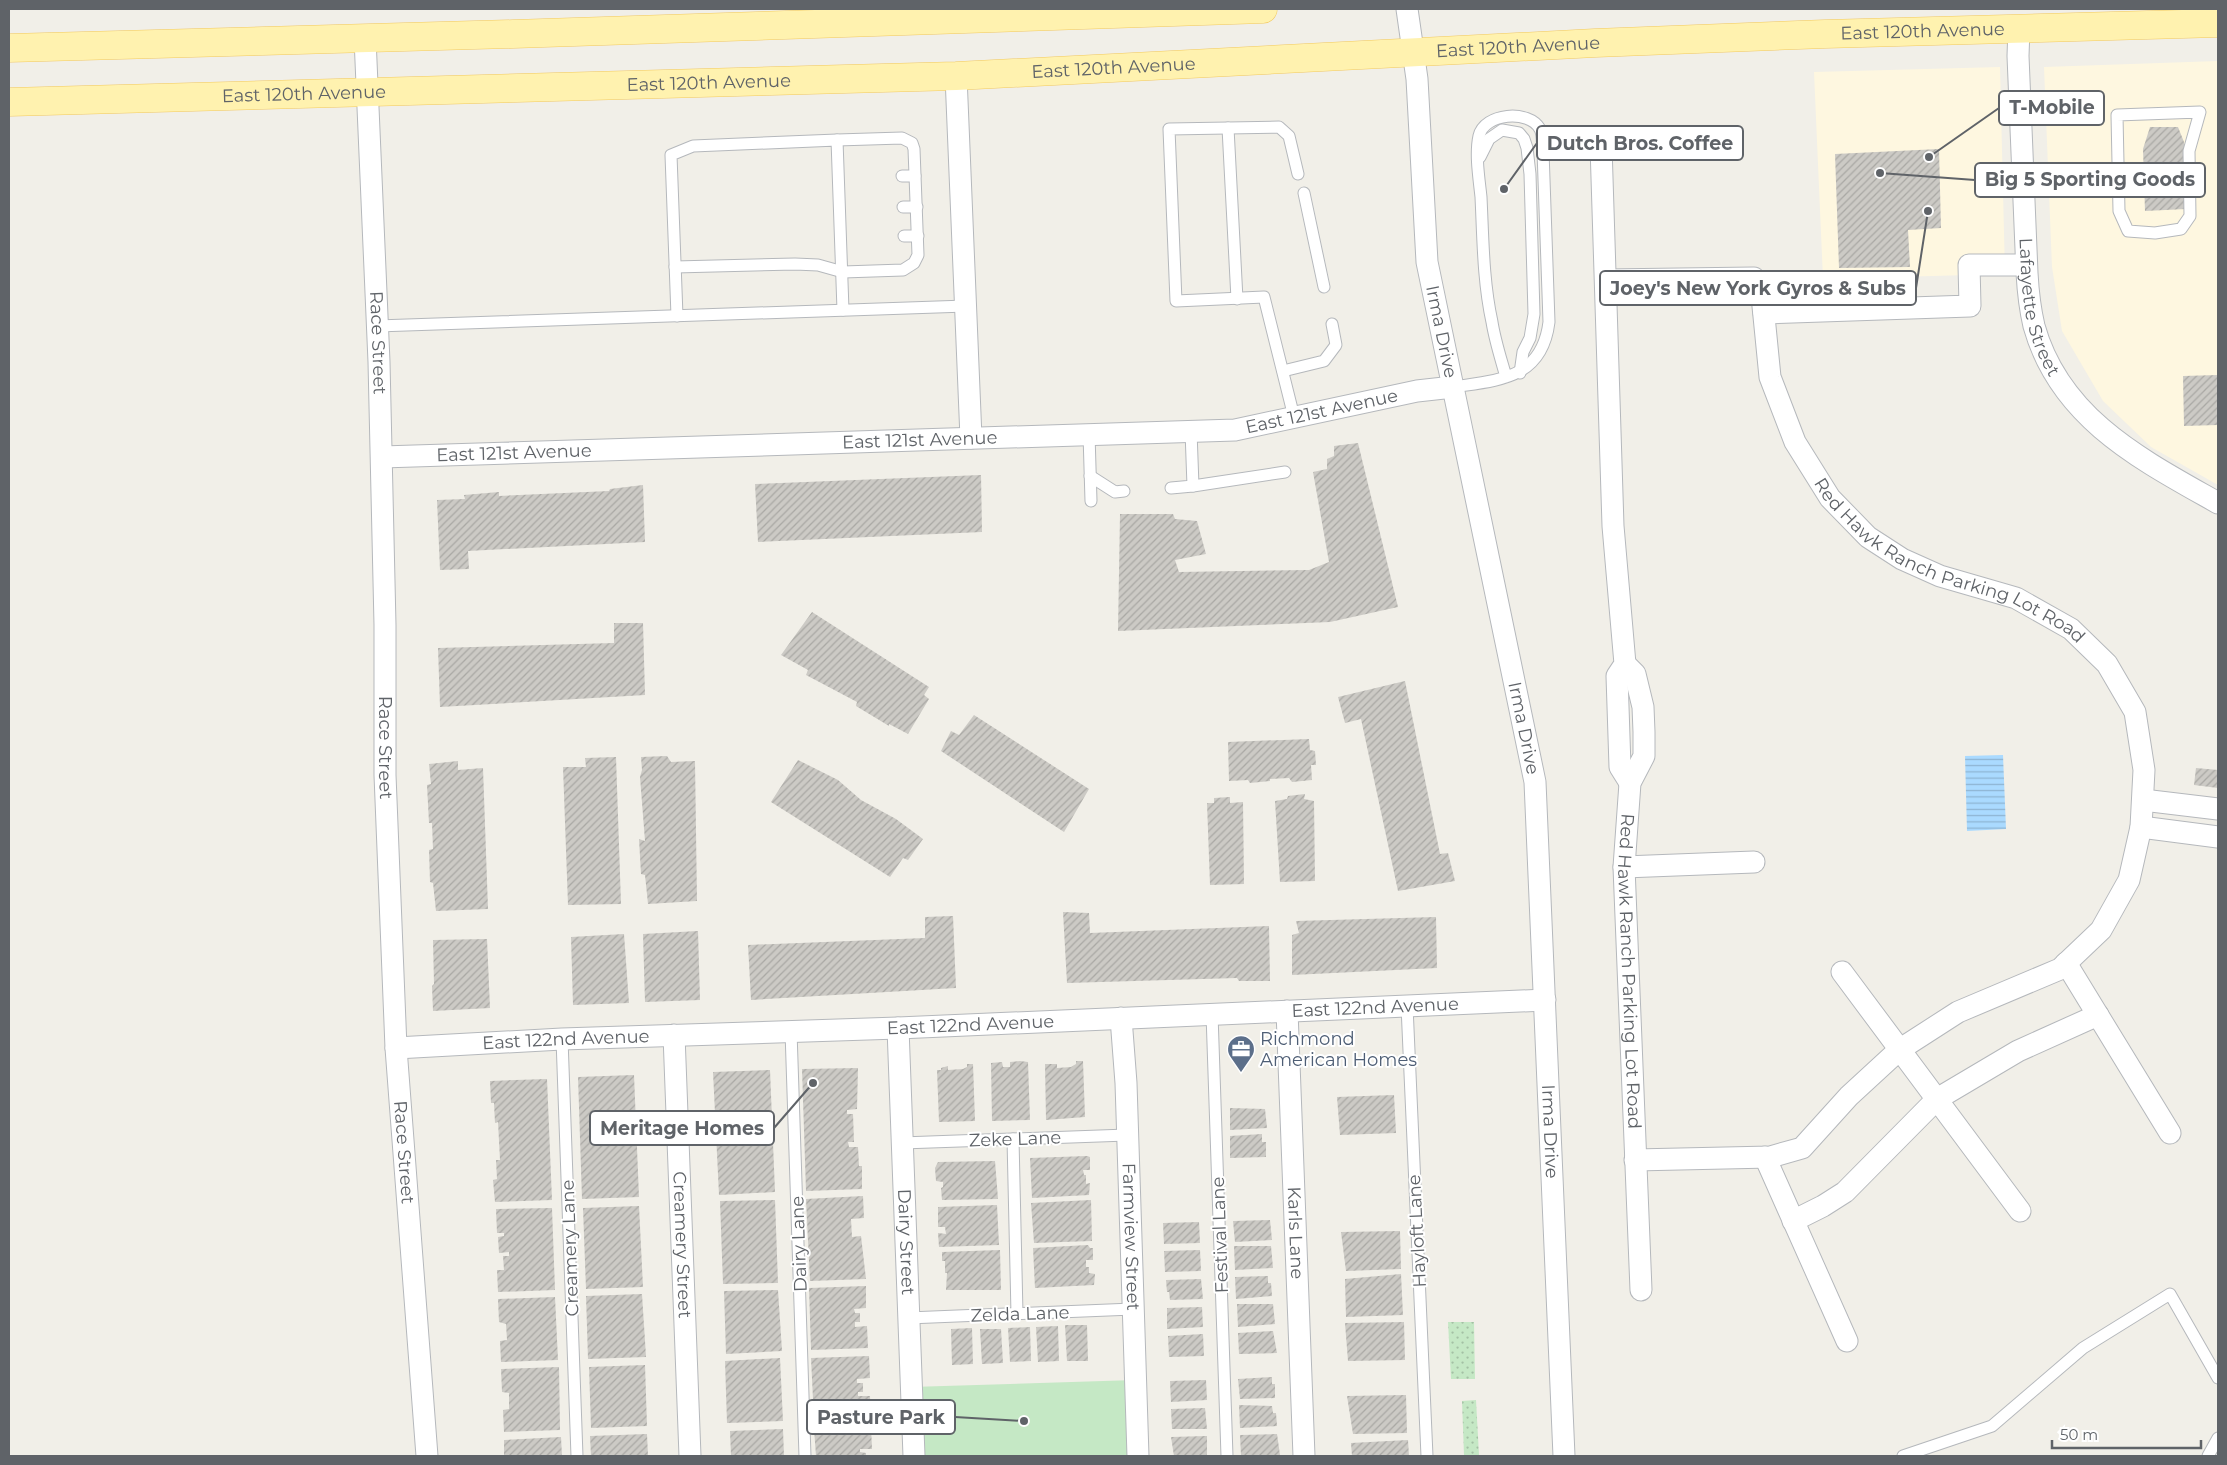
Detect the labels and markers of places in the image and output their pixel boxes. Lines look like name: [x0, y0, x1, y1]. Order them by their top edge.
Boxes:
callout: T-Mobile: [1999, 91, 2104, 125]
callout: Dutch Bros. Coffee: [1537, 126, 1743, 160]
callout: Big 5 Sporting Goods: [1975, 163, 2205, 197]
callout: Joey's New York Gyros & Subs: [1600, 271, 1916, 305]
place label: Richmond American Homes: [1260, 1028, 1417, 1071]
office icon: Richmond American Homes: [1226, 1034, 1256, 1073]
callout: Meritage Homes: [590, 1111, 774, 1145]
callout: Pasture Park: [807, 1400, 955, 1434]

